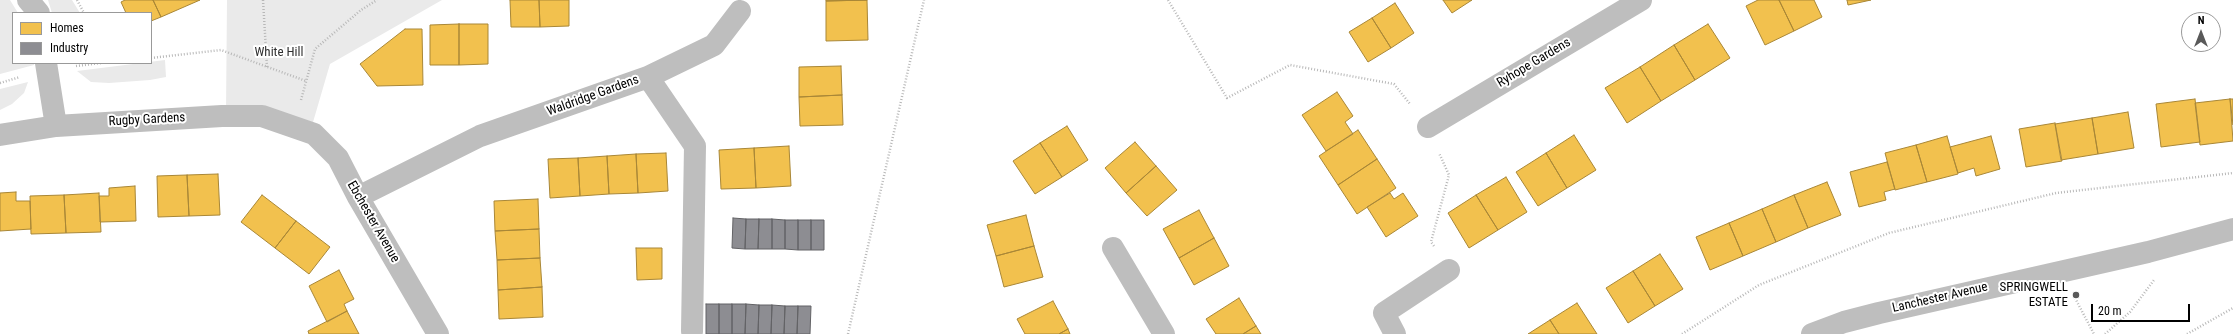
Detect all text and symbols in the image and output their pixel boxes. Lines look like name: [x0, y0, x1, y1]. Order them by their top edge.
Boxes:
legend: [12, 12, 152, 64]
north arrow: [2181, 12, 2221, 52]
text: N: [2198, 14, 2204, 27]
text: Homes: [50, 21, 84, 35]
street label: Ryhope Gardens: [1494, 35, 1574, 91]
text: Industry: [50, 41, 88, 55]
park label: White Hill: [254, 45, 304, 61]
street label: Waldridge Gardens: [545, 72, 641, 120]
street label: Rugby Gardens: [108, 110, 186, 130]
street label: Ebchester Avenue: [343, 178, 403, 266]
street label: Lanchester Avenue: [1891, 279, 1989, 317]
place label: SPRINGWELL ESTATE: [1999, 280, 2068, 311]
marker: SPRINGWELL ESTATE: [2071, 290, 2081, 300]
scale bar: [2093, 296, 2192, 322]
text: 20 m: [2098, 304, 2122, 318]

